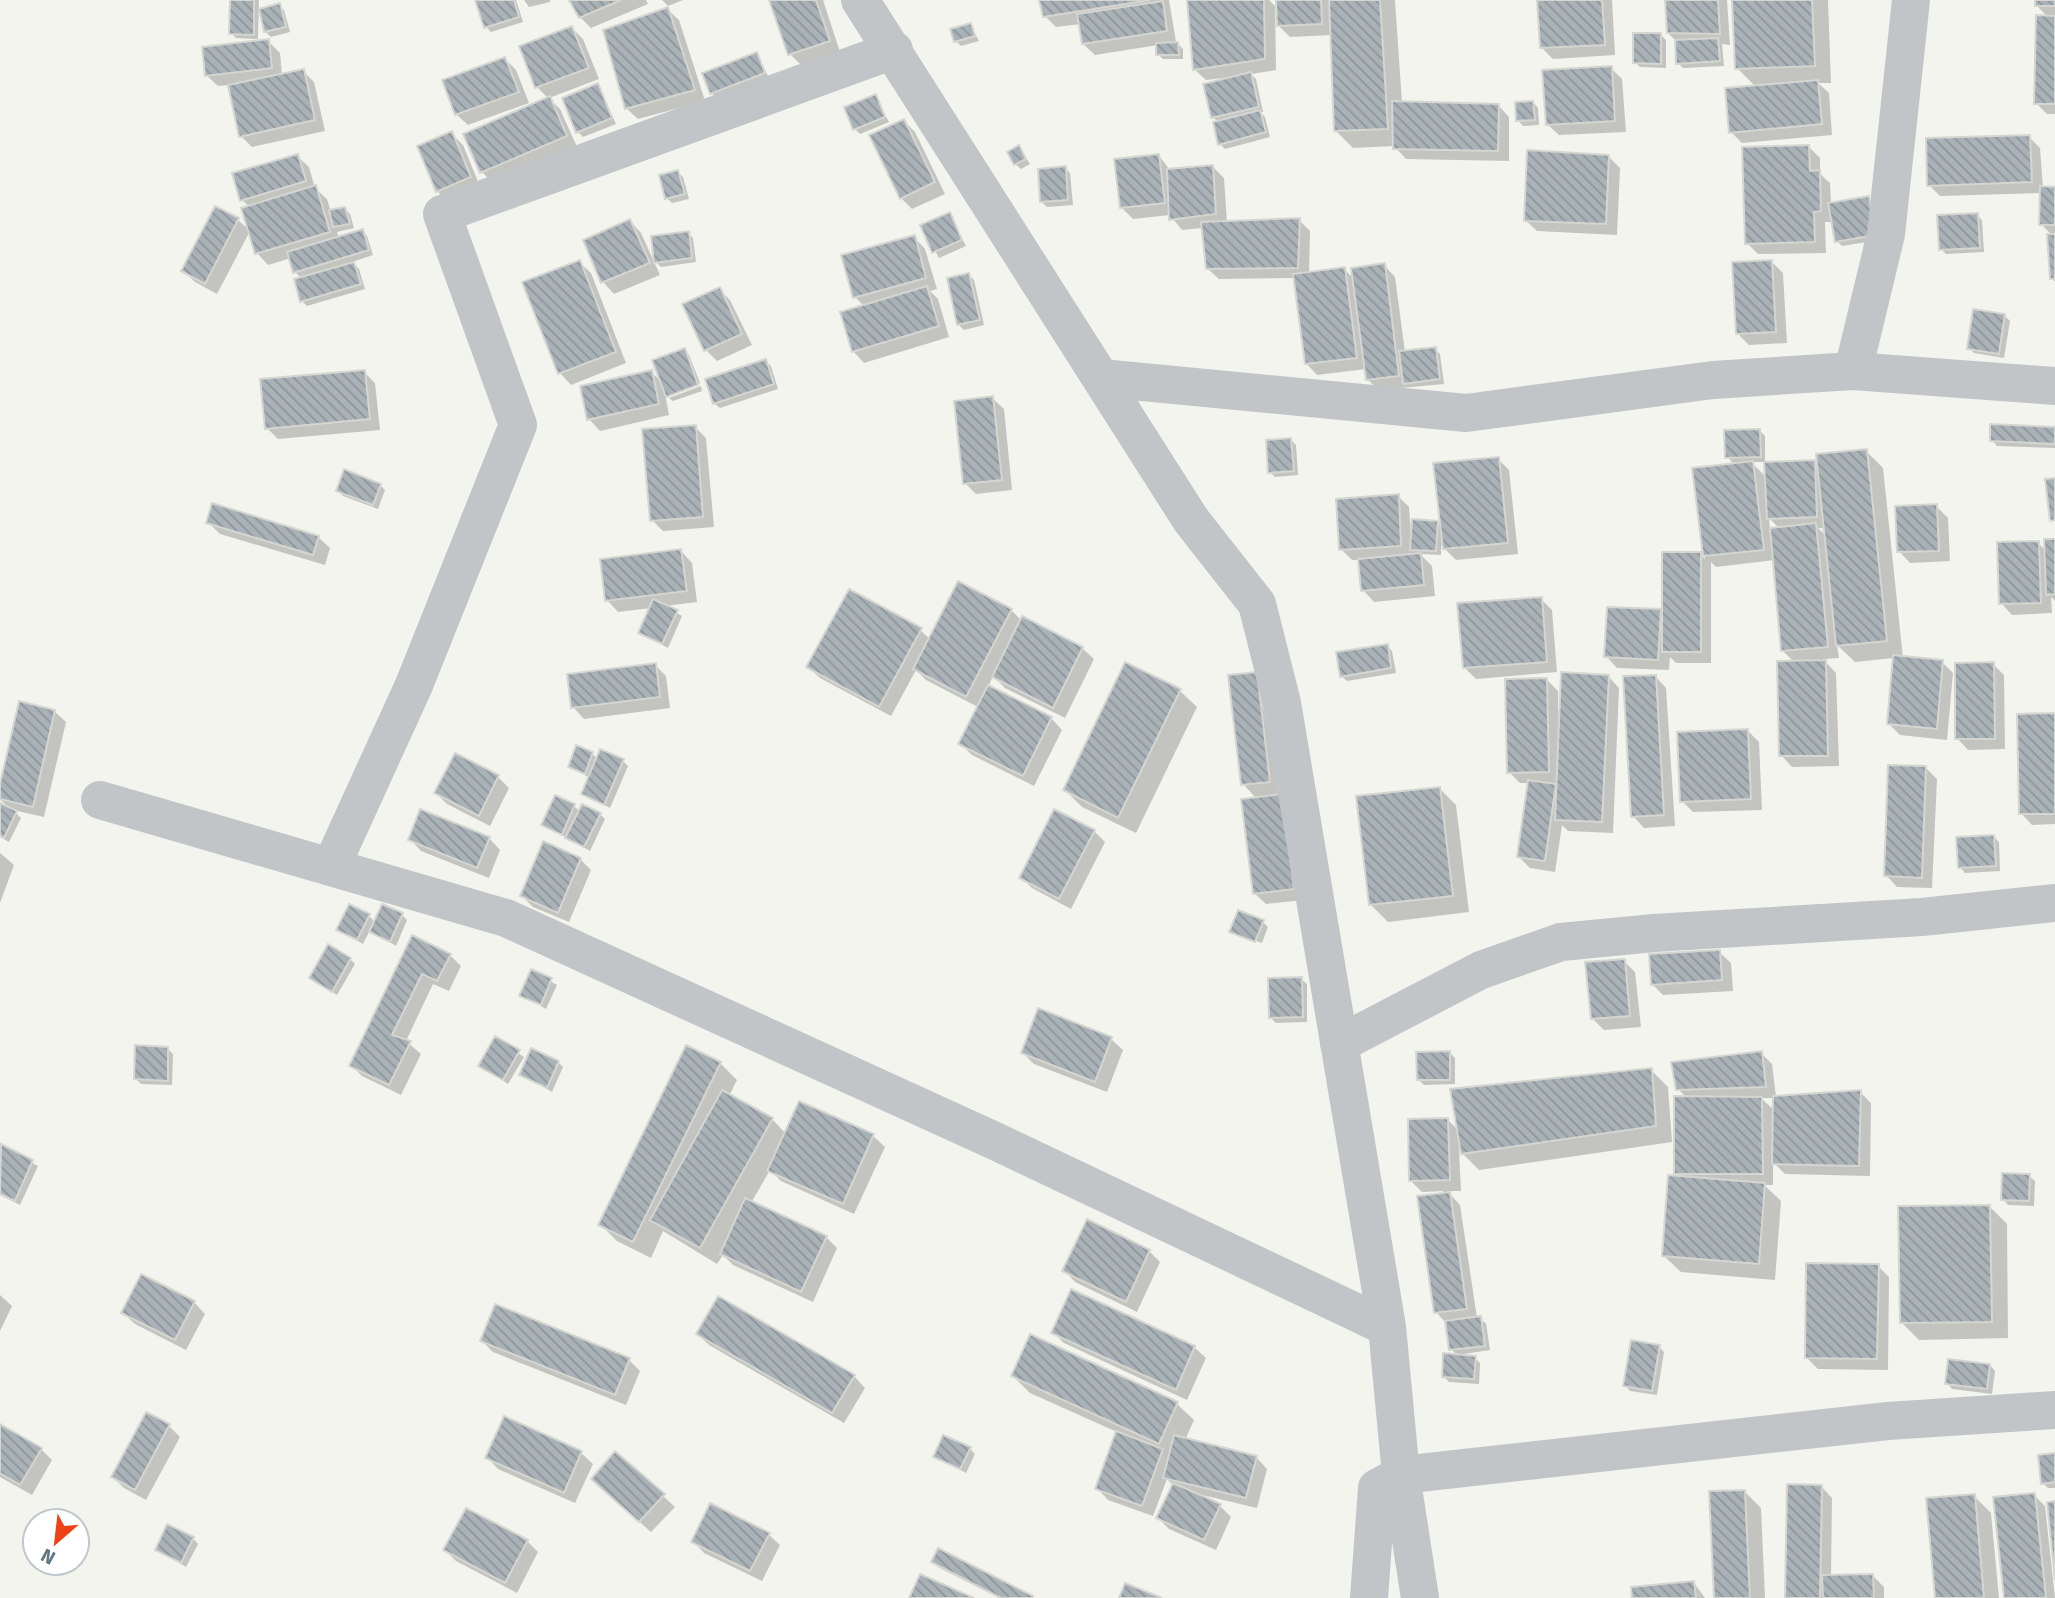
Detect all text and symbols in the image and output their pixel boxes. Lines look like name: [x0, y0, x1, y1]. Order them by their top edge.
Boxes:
north arrow: [21, 1507, 91, 1577]
text: N: [37, 1543, 59, 1570]

